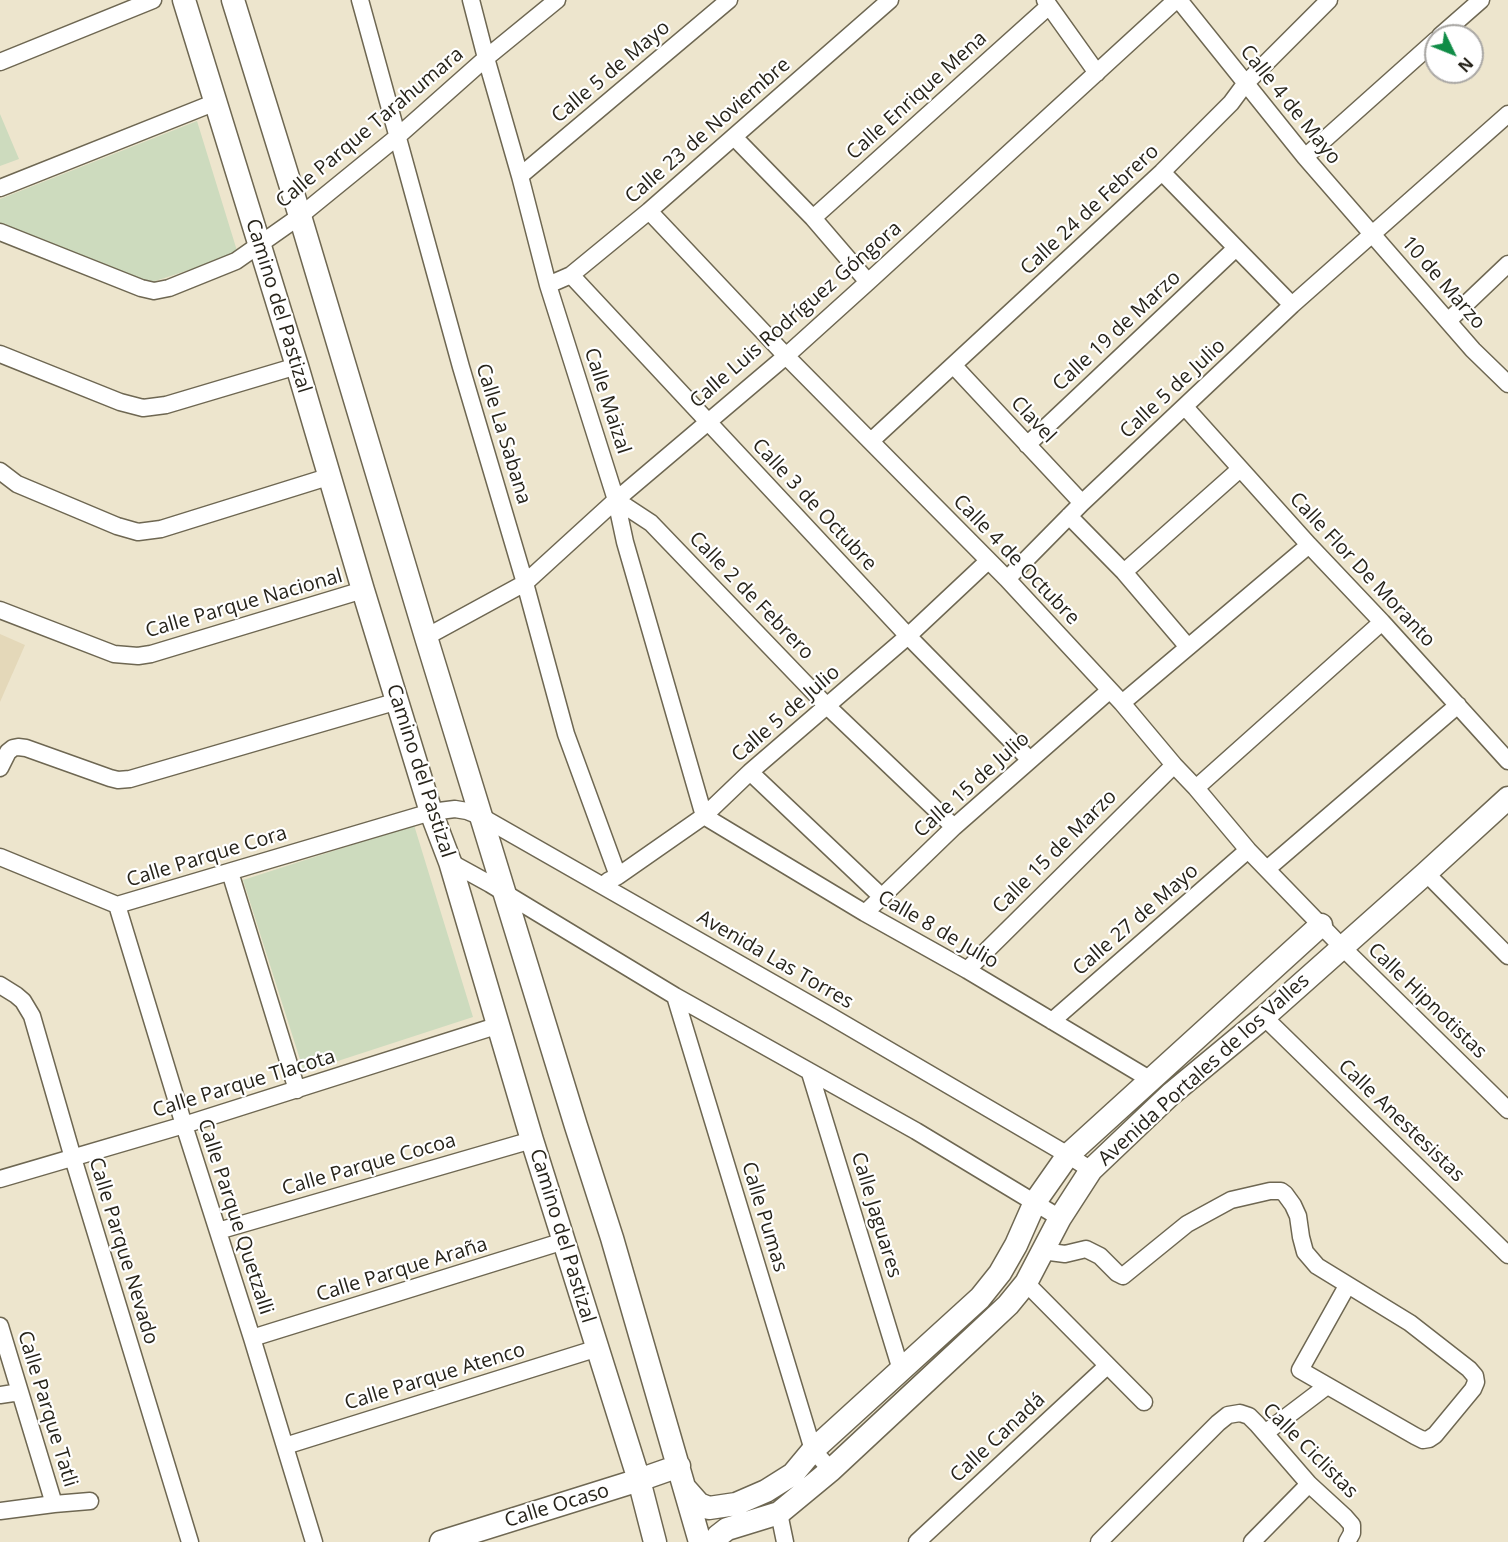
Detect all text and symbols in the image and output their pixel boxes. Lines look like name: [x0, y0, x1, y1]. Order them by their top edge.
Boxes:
street label: Calle 5 de Mayo: [547, 16, 675, 128]
north arrow: [1424, 24, 1484, 84]
street label: Calle Enrique Mena: [842, 27, 992, 165]
street label: Calle 4 de Mayo: [1235, 40, 1345, 170]
street label: Calle Parque Tarahumara: [271, 43, 469, 213]
street label: Calle 23 de Noviembre: [621, 53, 795, 209]
text: N: [1453, 53, 1478, 77]
street label: Calle 24 de Febrero: [1016, 140, 1164, 280]
street label: Camino del Pastizal: [240, 216, 316, 396]
street label: Calle Luis Rodríguez Góngora: [685, 217, 907, 413]
street label: 10 de Marzo: [1396, 232, 1490, 334]
street label: Calle 19 de Marzo: [1048, 266, 1186, 396]
street label: Calle 5 de Julio: [1115, 334, 1231, 444]
street label: Calle Maizal: [579, 345, 635, 457]
street label: Calle La Sabana: [470, 361, 536, 507]
street label: Clavel: [1005, 392, 1061, 448]
street label: Calle 3 de Octubre: [747, 434, 881, 576]
street label: Calle Flor De Moranto: [1284, 488, 1440, 652]
street label: Calle 4 de Octubre: [948, 490, 1084, 630]
street label: Calle 2 de Febrero: [684, 527, 818, 665]
street label: Calle Parque Nacional: [143, 564, 345, 644]
street label: Calle 5 de Julio: [727, 661, 845, 767]
street label: Camino del Pastizal: [381, 681, 459, 861]
street label: Calle 15 de Julio: [909, 727, 1035, 843]
street label: Calle 15 de Marzo: [988, 785, 1122, 919]
street label: Calle Parque Cora: [124, 821, 290, 893]
street label: Calle 27 de Mayo: [1068, 859, 1204, 981]
street label: Calle 8 de Julio: [873, 886, 1003, 974]
street label: Avenida Las Torres: [693, 906, 857, 1014]
street label: Calle Hipnotistas: [1363, 938, 1491, 1064]
street label: Avenida Portales de los Valles: [1094, 969, 1314, 1171]
street label: Calle Parque Tlacota: [150, 1045, 338, 1123]
street label: Calle Anestesistas: [1333, 1055, 1469, 1187]
street label: Calle Parque Quetzalli: [192, 1116, 278, 1318]
street label: Calle Parque Cocoa: [279, 1129, 459, 1201]
street label: Camino del Pastizal: [524, 1146, 600, 1326]
street label: Calle Jaguares: [846, 1149, 906, 1281]
street label: Calle Parque Nevado: [83, 1155, 163, 1347]
street label: Calle Pumas: [736, 1159, 792, 1275]
street label: Calle Parque Araña: [313, 1233, 491, 1307]
street label: Calle Parque Tatli: [12, 1328, 82, 1490]
street label: Calle Parque Atenco: [342, 1338, 528, 1416]
street label: Calle Canadá: [946, 1388, 1050, 1488]
street label: Calle Ciclistas: [1257, 1398, 1363, 1504]
street label: Calle Ocaso: [502, 1479, 612, 1533]

